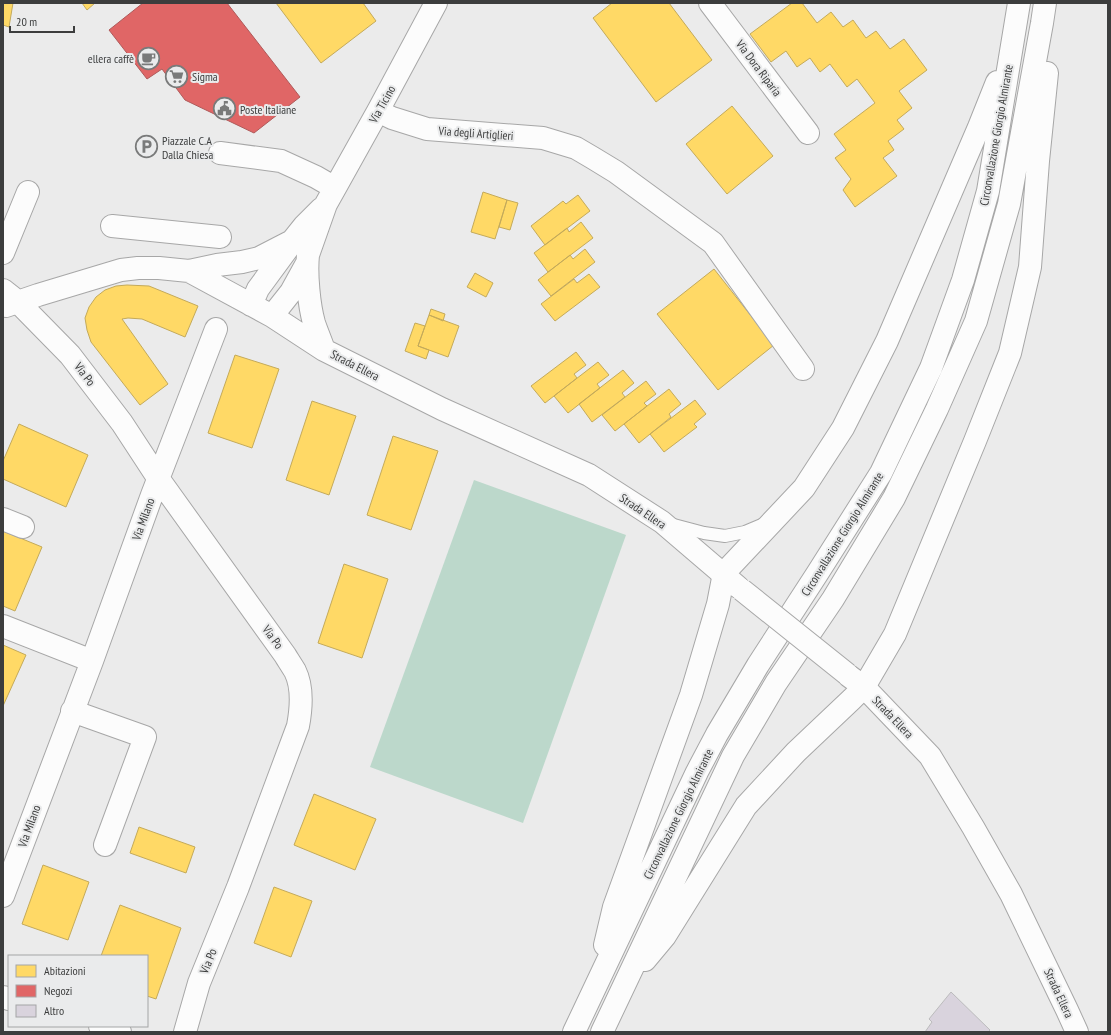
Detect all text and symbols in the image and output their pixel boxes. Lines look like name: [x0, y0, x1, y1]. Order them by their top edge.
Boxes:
scale bar: [10, 8, 74, 34]
text: 20 m: [16, 14, 37, 29]
street label: Via Dora Riparia: [732, 36, 785, 99]
cafe icon: ellera caffè: [136, 45, 162, 71]
place label: ellera caffè: [88, 51, 134, 66]
supermarket icon: Sigma: [164, 63, 190, 89]
street label: Circonvallazione Giorgio Almirante: [976, 63, 1016, 207]
place label: Sigma: [192, 69, 218, 84]
street label: Via Ticino: [365, 83, 398, 126]
public building icon: Poste Italiane: [211, 96, 237, 122]
place label: Poste Italiane: [240, 102, 296, 117]
street label: Via degli Artiglieri: [437, 123, 514, 143]
place label: Piazzale C.A Dalla Chiesa: [162, 133, 213, 162]
parking icon: Piazzale C.A Dalla Chiesa: [134, 134, 160, 160]
street label: Strada Ellera: [328, 346, 382, 384]
street label: Via Po: [71, 358, 99, 389]
street label: Circonvallazione Giorgio Almirante: [798, 469, 886, 599]
street label: Strada Ellera: [617, 490, 669, 532]
street label: Via Milano: [128, 496, 158, 543]
street label: Via Po: [259, 621, 287, 652]
street label: Strada Ellera: [869, 693, 917, 741]
street label: Circonvallazione Giorgio Almirante: [640, 746, 716, 882]
street label: Via Milano: [14, 803, 44, 850]
street label: Via Po: [196, 946, 220, 977]
legend: [8, 955, 148, 1027]
text: Abitazioni: [44, 963, 86, 978]
street label: Strada Ellera: [1041, 966, 1077, 1020]
text: Negozi: [44, 983, 72, 998]
text: Altro: [44, 1003, 64, 1018]

